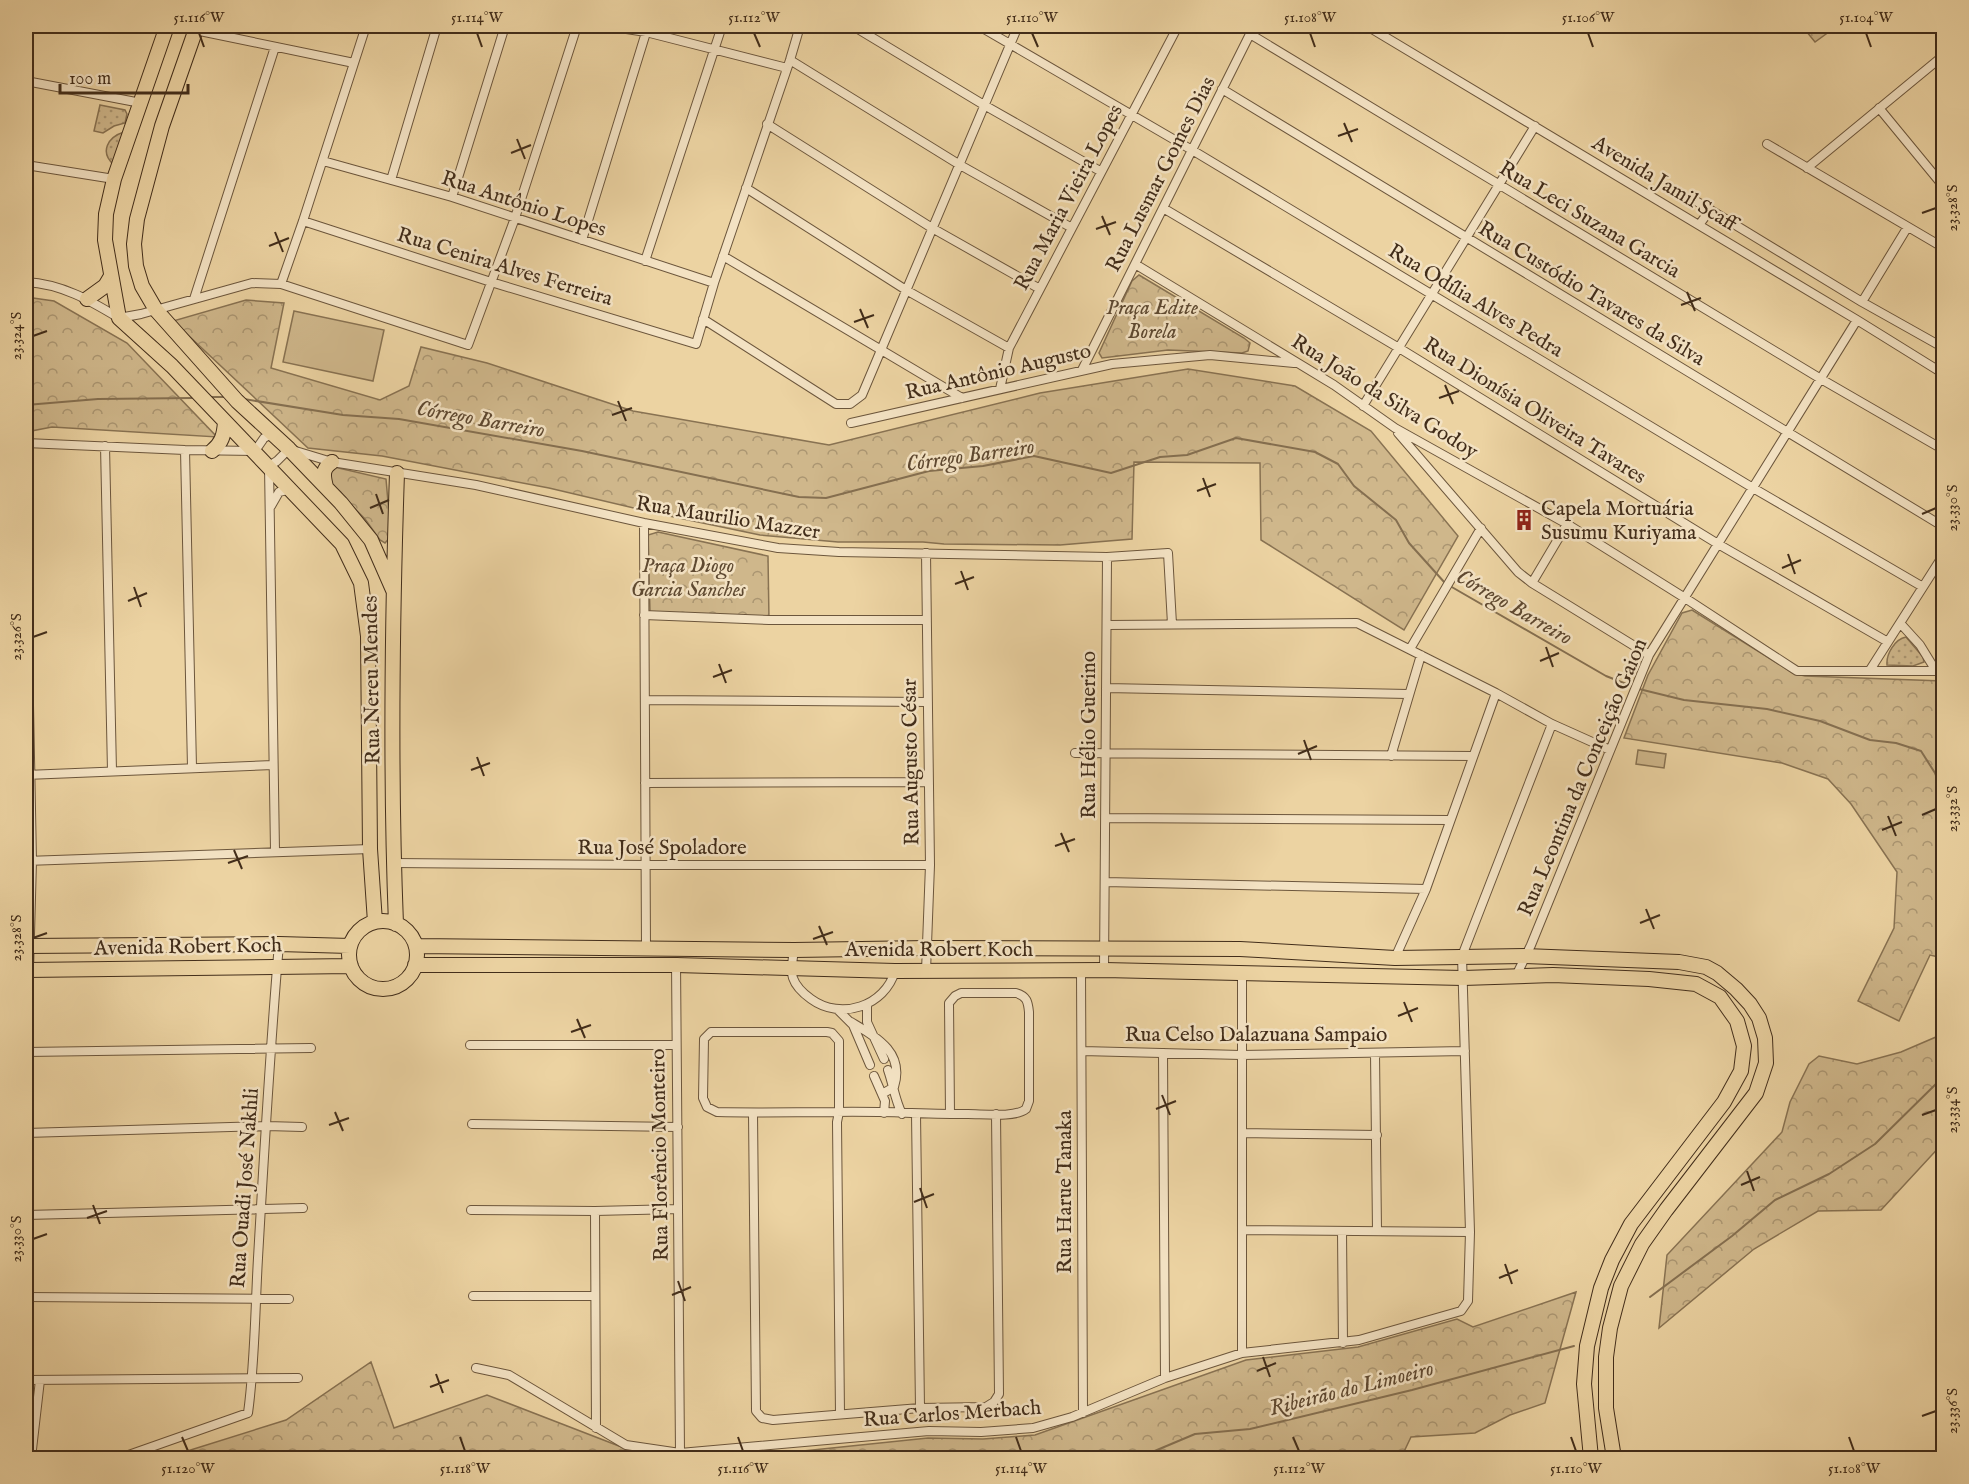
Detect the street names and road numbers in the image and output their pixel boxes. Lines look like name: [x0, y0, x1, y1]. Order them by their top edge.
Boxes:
street label: Rua Lusmar Gomes Dias: [1100, 72, 1222, 277]
street label: Rua Maria Vieira Lopes: [1009, 100, 1130, 295]
street label: Avenida Jamil Scaff: [1586, 130, 1744, 240]
street label: Rua Leci Suzana Garcia: [1494, 155, 1686, 286]
street label: Rua Antônio Lopes: [438, 165, 609, 244]
street label: Rua Custódio Tavares da Silva: [1473, 216, 1710, 373]
street label: Rua Cenira Alves Ferreira: [393, 222, 617, 313]
street label: Rua Odília Alves Pedra: [1383, 238, 1569, 365]
street label: Rua João da Silva Godoy: [1286, 329, 1483, 466]
street label: Rua Dionísia Oliveira Tavares: [1418, 332, 1651, 491]
street label: Rua Antônio Augusto: [903, 338, 1094, 407]
street label: Rua Maurilio Mazzer: [634, 491, 822, 546]
street label: Rua Nereu Mendes: [358, 595, 387, 765]
street label: Rua Leontina da Conceição Gaion: [1512, 635, 1654, 921]
street label: Rua Hélio Guerino: [1076, 651, 1103, 819]
street label: Rua Augusto César: [897, 678, 926, 846]
street label: Rua José Spoladore: [577, 835, 747, 862]
street label: Avenida Robert Koch: [93, 932, 282, 963]
street label: Avenida Robert Koch: [844, 937, 1033, 964]
street label: Rua Celso Dalazuana Sampaio: [1125, 1022, 1387, 1049]
street label: Rua Florêncio Monteiro: [645, 1048, 676, 1262]
street label: Rua Ouadi José Nakhli: [225, 1087, 266, 1289]
street label: Rua Harue Tanaka: [1052, 1109, 1079, 1274]
street label: Rua Carlos Merbach: [862, 1395, 1042, 1434]

